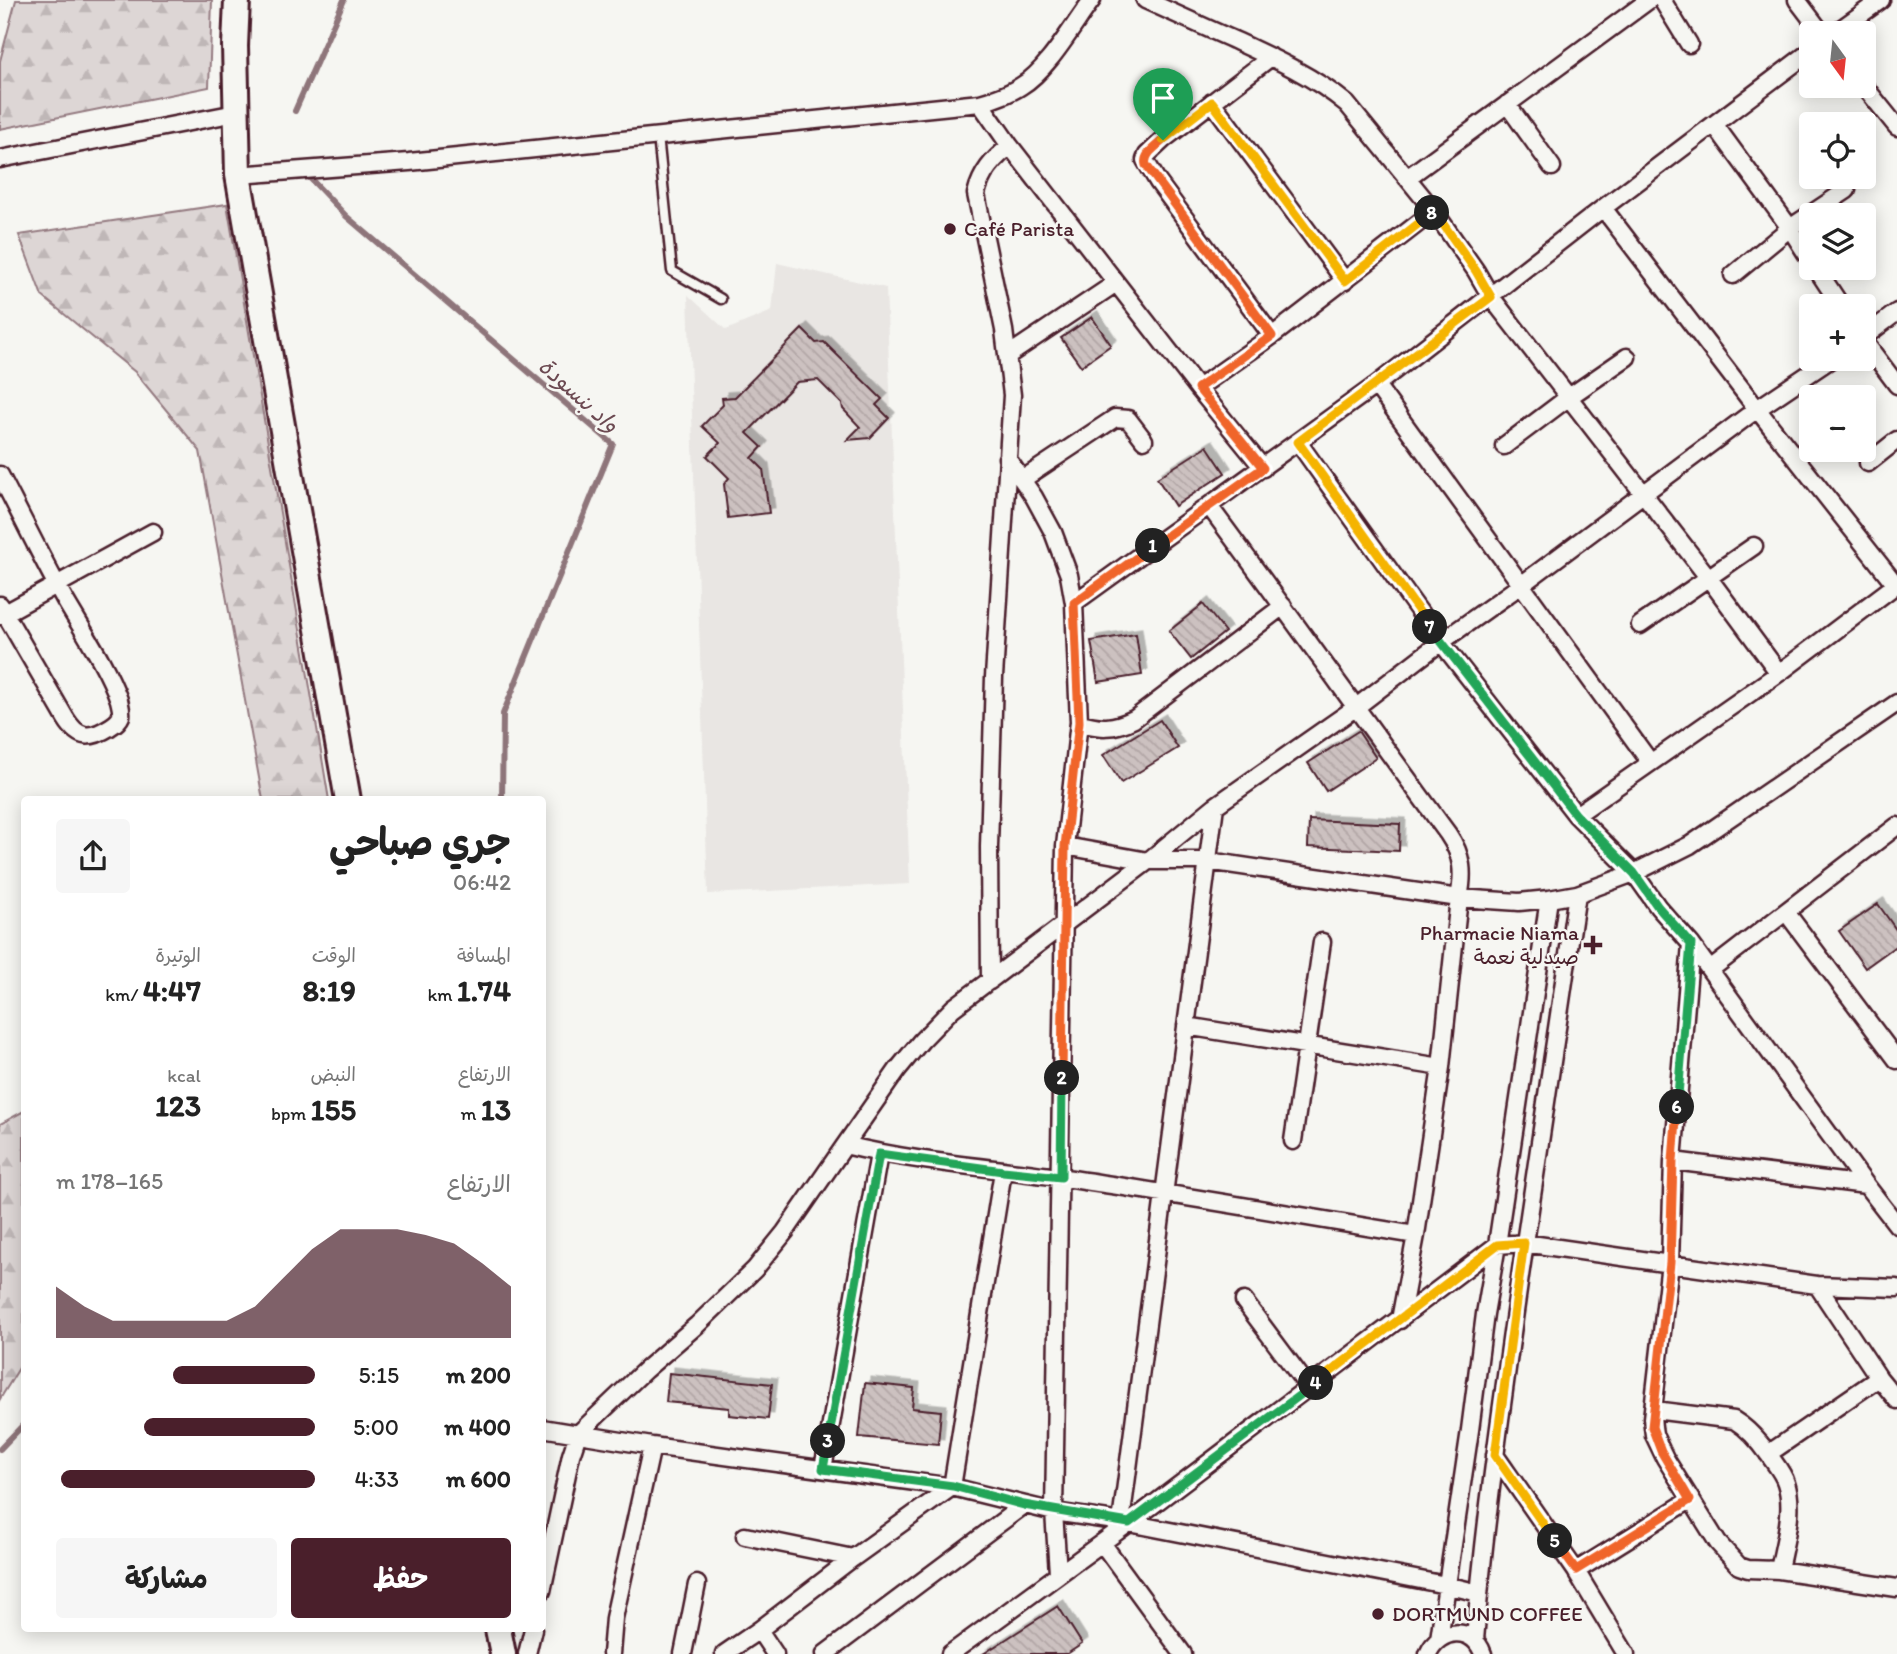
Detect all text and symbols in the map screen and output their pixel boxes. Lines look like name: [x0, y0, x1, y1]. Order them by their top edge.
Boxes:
north arrow: [1799, 21, 1876, 98]
map controls: [1799, 21, 1876, 462]
pin: [1133, 68, 1193, 140]
icon: arrive: [1144, 79, 1182, 117]
button: locate: [1799, 112, 1876, 189]
pin: 8: [1414, 196, 1450, 230]
text: 8: [1426, 201, 1437, 224]
button: layers: [1799, 203, 1876, 280]
place label: Café Parista: [964, 216, 1074, 241]
marker: Café Parista: [942, 221, 958, 237]
button: +: [1799, 294, 1876, 371]
water label: واد بنسودة: [533, 352, 625, 439]
button: −: [1799, 385, 1876, 462]
pin: 1: [1136, 528, 1170, 564]
text: 1: [1148, 534, 1157, 557]
pin: 7: [1412, 610, 1448, 644]
text: 7: [1425, 615, 1434, 638]
button: share: [56, 819, 130, 893]
text: جري صباحي: [329, 819, 511, 865]
text: 06:42: [453, 868, 511, 896]
place label: Pharmacie Niama صيدلية نعمة: [1420, 920, 1579, 969]
marker: Pharmacie Niama صيدلية نعمة: [1585, 937, 1601, 953]
text: الوتيرة: [155, 944, 201, 967]
text: الوقت: [312, 944, 356, 967]
text: المسافة: [457, 944, 511, 967]
text: 4:47: [143, 972, 201, 1009]
text: 8:19: [303, 972, 356, 1009]
text: 1.74: [457, 972, 511, 1009]
text: /km: [105, 983, 143, 1006]
text: km: [427, 983, 457, 1006]
pin: 2: [1044, 1060, 1080, 1096]
text: النبض: [311, 1063, 356, 1086]
text: الارتفاع: [458, 1063, 511, 1086]
text: kcal: [167, 1064, 201, 1087]
text: 2: [1057, 1066, 1067, 1089]
text: 123: [155, 1087, 201, 1124]
pin: 6: [1660, 1090, 1694, 1124]
text: 155: [311, 1091, 356, 1128]
text: 13: [481, 1091, 511, 1128]
text: 6: [1671, 1095, 1682, 1118]
text: bpm: [271, 1102, 311, 1125]
text: m: [460, 1102, 481, 1125]
text: 165–178 m: [56, 1167, 163, 1195]
text: الارتفاع: [447, 1170, 511, 1198]
text: 5:15: [359, 1361, 399, 1389]
text: 200 m: [446, 1361, 511, 1389]
pin: 4: [1298, 1366, 1334, 1400]
text: 4: [1310, 1371, 1321, 1394]
text: 5:00: [353, 1413, 399, 1441]
text: 400 m: [444, 1413, 511, 1441]
pin: 3: [810, 1424, 846, 1458]
text: 3: [822, 1429, 833, 1452]
text: 4:33: [354, 1465, 399, 1493]
text: 600 m: [446, 1465, 511, 1493]
pin: 5: [1538, 1524, 1572, 1558]
text: 5: [1550, 1529, 1559, 1552]
button: مشاركة: [56, 1538, 277, 1618]
button: حفظ: [291, 1538, 511, 1618]
place label: DORTMUND COFFEE: [1392, 1601, 1583, 1626]
marker: DORTMUND COFFEE: [1370, 1606, 1386, 1622]

